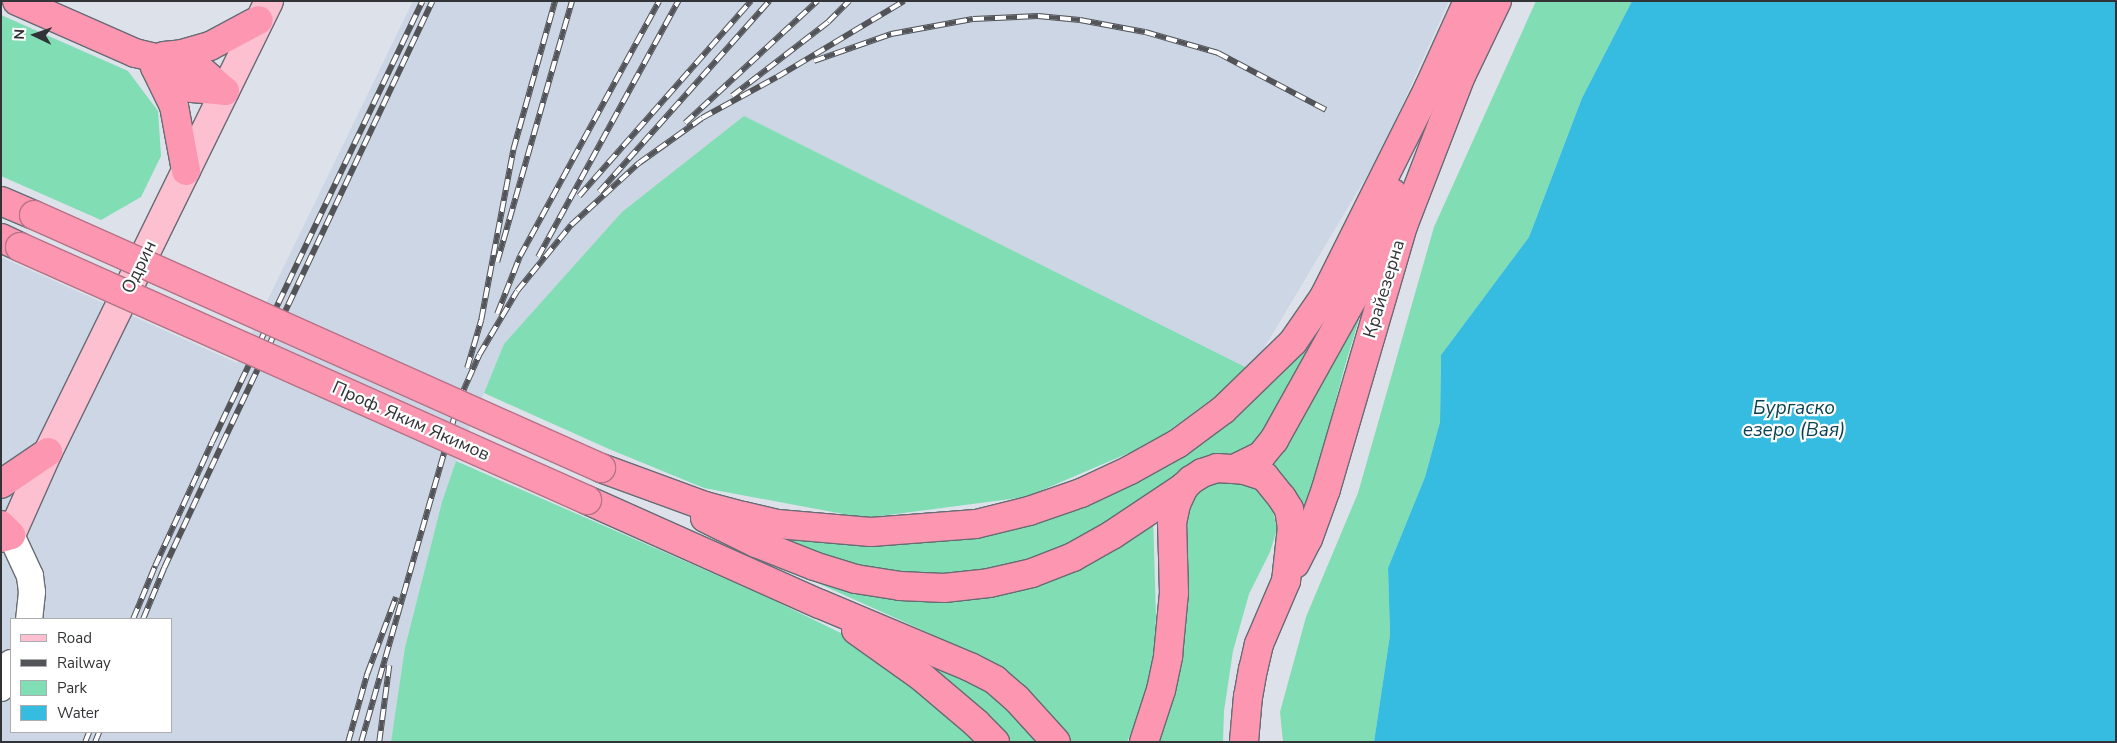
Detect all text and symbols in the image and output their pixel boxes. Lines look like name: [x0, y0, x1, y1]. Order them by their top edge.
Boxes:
north arrow: [10, 10, 60, 60]
text: N: [10, 28, 29, 40]
street label: Одрин: [117, 237, 161, 297]
street label: Крайезерна: [1359, 237, 1409, 341]
street label: Проф. Яким Якимов: [329, 377, 493, 465]
water label: Бургаско езеро (Вая): [1743, 398, 1845, 442]
legend: [10, 618, 172, 733]
text: Road: [57, 628, 92, 648]
text: Railway: [57, 653, 111, 673]
text: Park: [57, 678, 87, 698]
text: Water: [57, 703, 99, 723]

